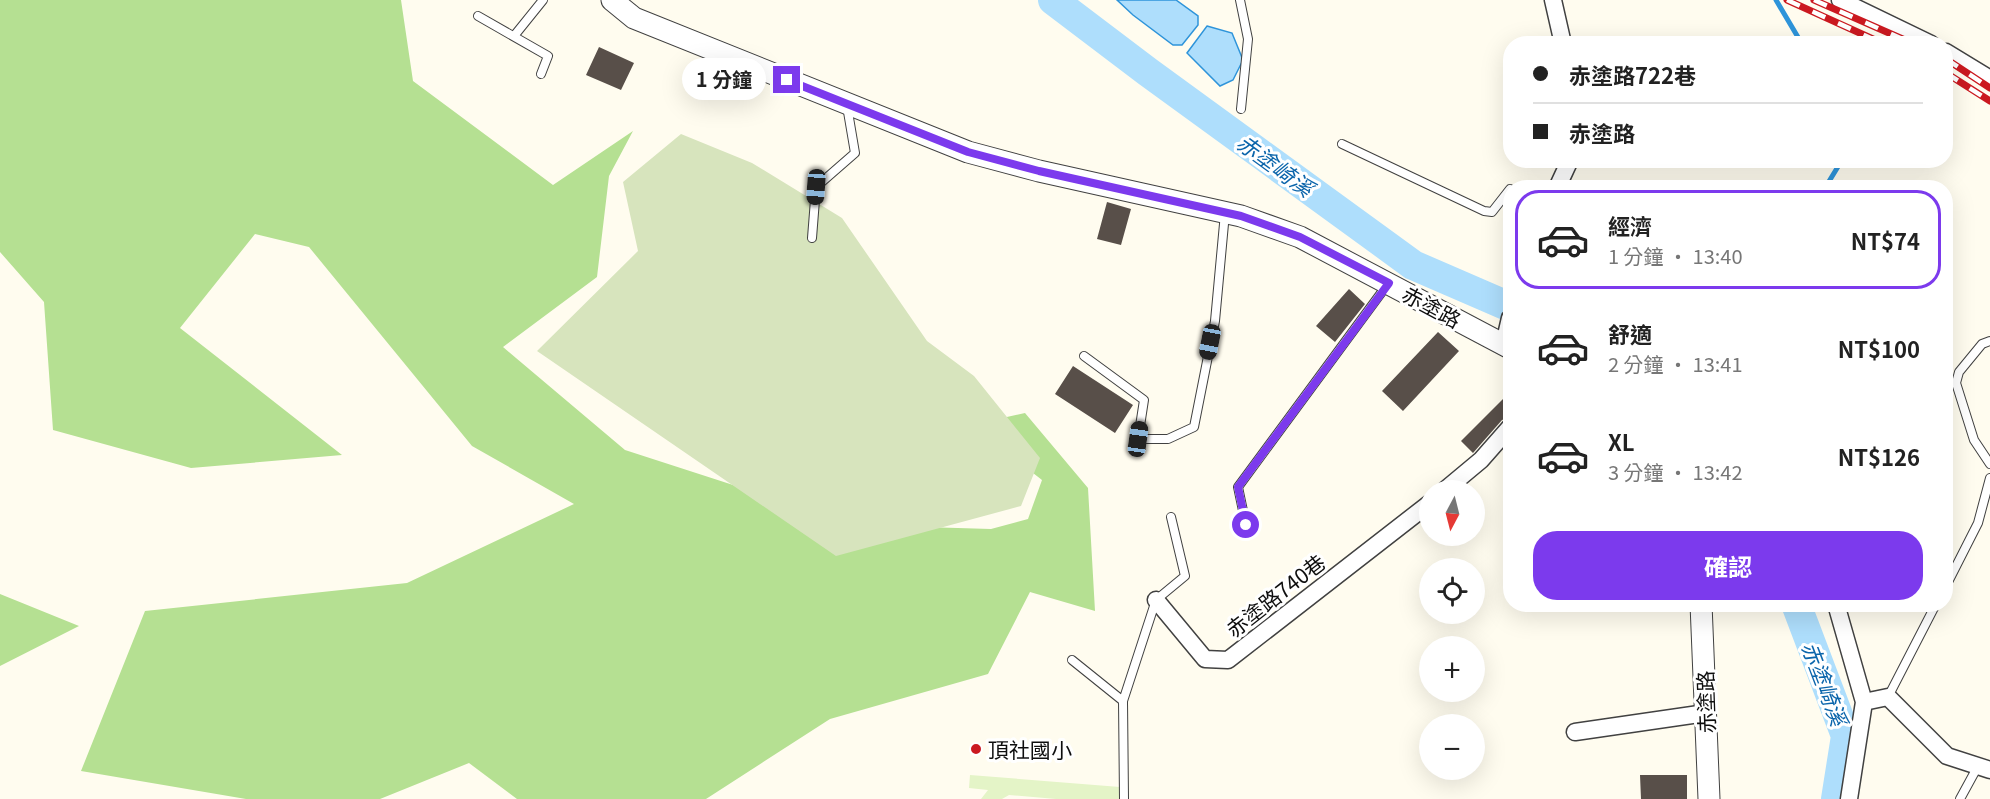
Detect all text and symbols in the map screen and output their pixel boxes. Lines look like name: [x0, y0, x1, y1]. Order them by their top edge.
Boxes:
text: 赤塗路722巷: [1569, 58, 1696, 90]
callout: 1 分鐘: [682, 59, 766, 101]
text: 1 分鐘: [696, 64, 752, 93]
route end: [773, 66, 800, 93]
text: 赤塗路: [1569, 116, 1635, 148]
water label: 赤塗崎溪: [1231, 125, 1323, 205]
car: [806, 168, 826, 206]
text: 經濟: [1608, 209, 1652, 241]
icon: car: [1536, 213, 1590, 267]
text: NT$74: [1851, 224, 1920, 256]
text: 1 分鐘 · 13:40: [1608, 241, 1743, 270]
street label: 赤塗路: [1397, 278, 1467, 334]
text: 舒適: [1608, 317, 1652, 349]
icon: car: [1536, 321, 1590, 375]
car: [1198, 323, 1222, 361]
text: NT$100: [1838, 332, 1920, 364]
text: 2 分鐘 · 13:41: [1608, 349, 1743, 378]
car: [1127, 420, 1149, 458]
text: XL: [1608, 425, 1635, 457]
icon: car: [1536, 429, 1590, 483]
text: NT$126: [1838, 440, 1920, 472]
text: 3 分鐘 · 13:42: [1608, 457, 1743, 486]
north arrow: [1419, 480, 1485, 546]
map controls: [1419, 480, 1485, 780]
route start: [1232, 511, 1259, 538]
button: 確認: [1533, 531, 1923, 600]
street label: 赤塗路740巷: [1219, 547, 1331, 643]
button: locate: [1419, 558, 1485, 624]
button: +: [1419, 636, 1485, 702]
water label: 赤塗崎溪: [1795, 636, 1858, 733]
street label: 赤塗路: [1689, 670, 1721, 734]
button: −: [1419, 714, 1485, 780]
place label: 頂社國小: [988, 734, 1072, 764]
marker: 頂社國小: [969, 742, 983, 756]

